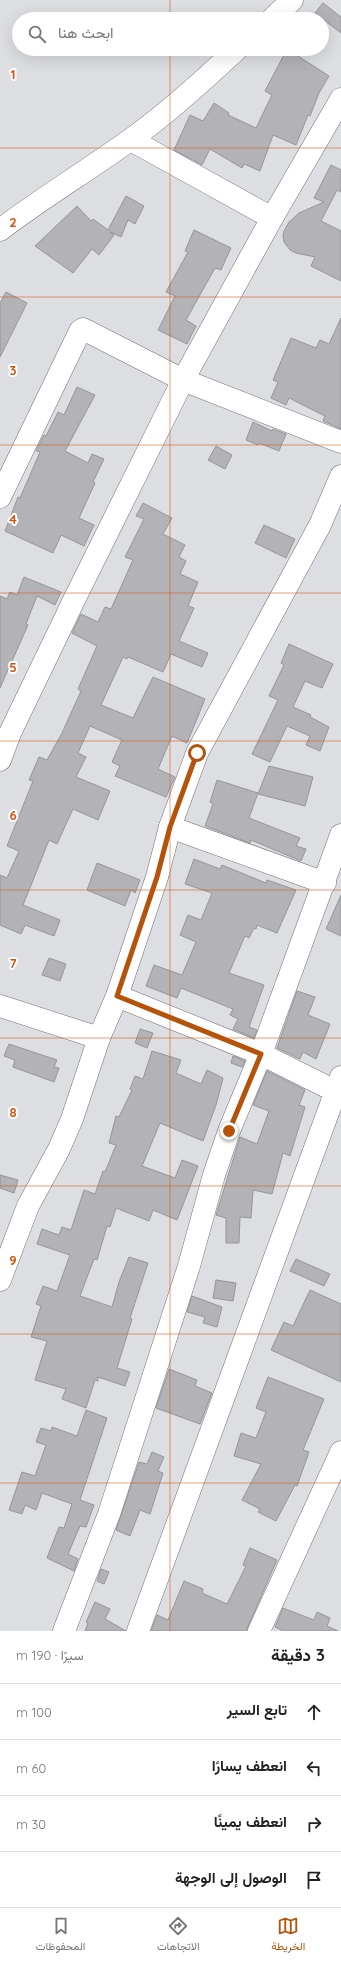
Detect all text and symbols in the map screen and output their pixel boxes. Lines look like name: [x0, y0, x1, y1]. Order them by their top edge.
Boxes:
search box: [12, 12, 329, 56]
icon: search: [26, 23, 48, 45]
text: ابحث هنا: [58, 23, 114, 42]
text: 1: [10, 66, 16, 82]
text: 2: [9, 214, 17, 230]
text: 3: [10, 362, 17, 378]
text: 4: [9, 511, 17, 527]
text: 5: [9, 659, 17, 675]
route start: [188, 744, 206, 762]
text: 6: [9, 807, 17, 823]
text: 7: [9, 955, 17, 971]
text: 8: [9, 1104, 17, 1120]
route end: [220, 1122, 238, 1140]
text: 9: [9, 1252, 17, 1268]
text: 3 دقيقة: [271, 1644, 325, 1665]
text: سيرًا · 190 m: [16, 1647, 83, 1663]
text: تابع السير: [227, 1700, 287, 1719]
icon: ahead: [303, 1701, 325, 1723]
text: 100 m: [16, 1704, 52, 1720]
text: انعطف يسارًا: [212, 1756, 287, 1775]
icon: left: [303, 1757, 325, 1779]
text: 60 m: [16, 1760, 46, 1776]
text: انعطف يمينًا: [214, 1812, 287, 1831]
icon: right: [303, 1813, 325, 1835]
text: 30 m: [16, 1816, 46, 1832]
text: الوصول إلى الوجهة: [175, 1868, 287, 1887]
icon: arrive: [303, 1869, 325, 1891]
tab: المحفوظات: [36, 1915, 85, 1956]
tab: الاتجاهات: [157, 1915, 200, 1956]
tab: الخريطة: [271, 1915, 305, 1956]

